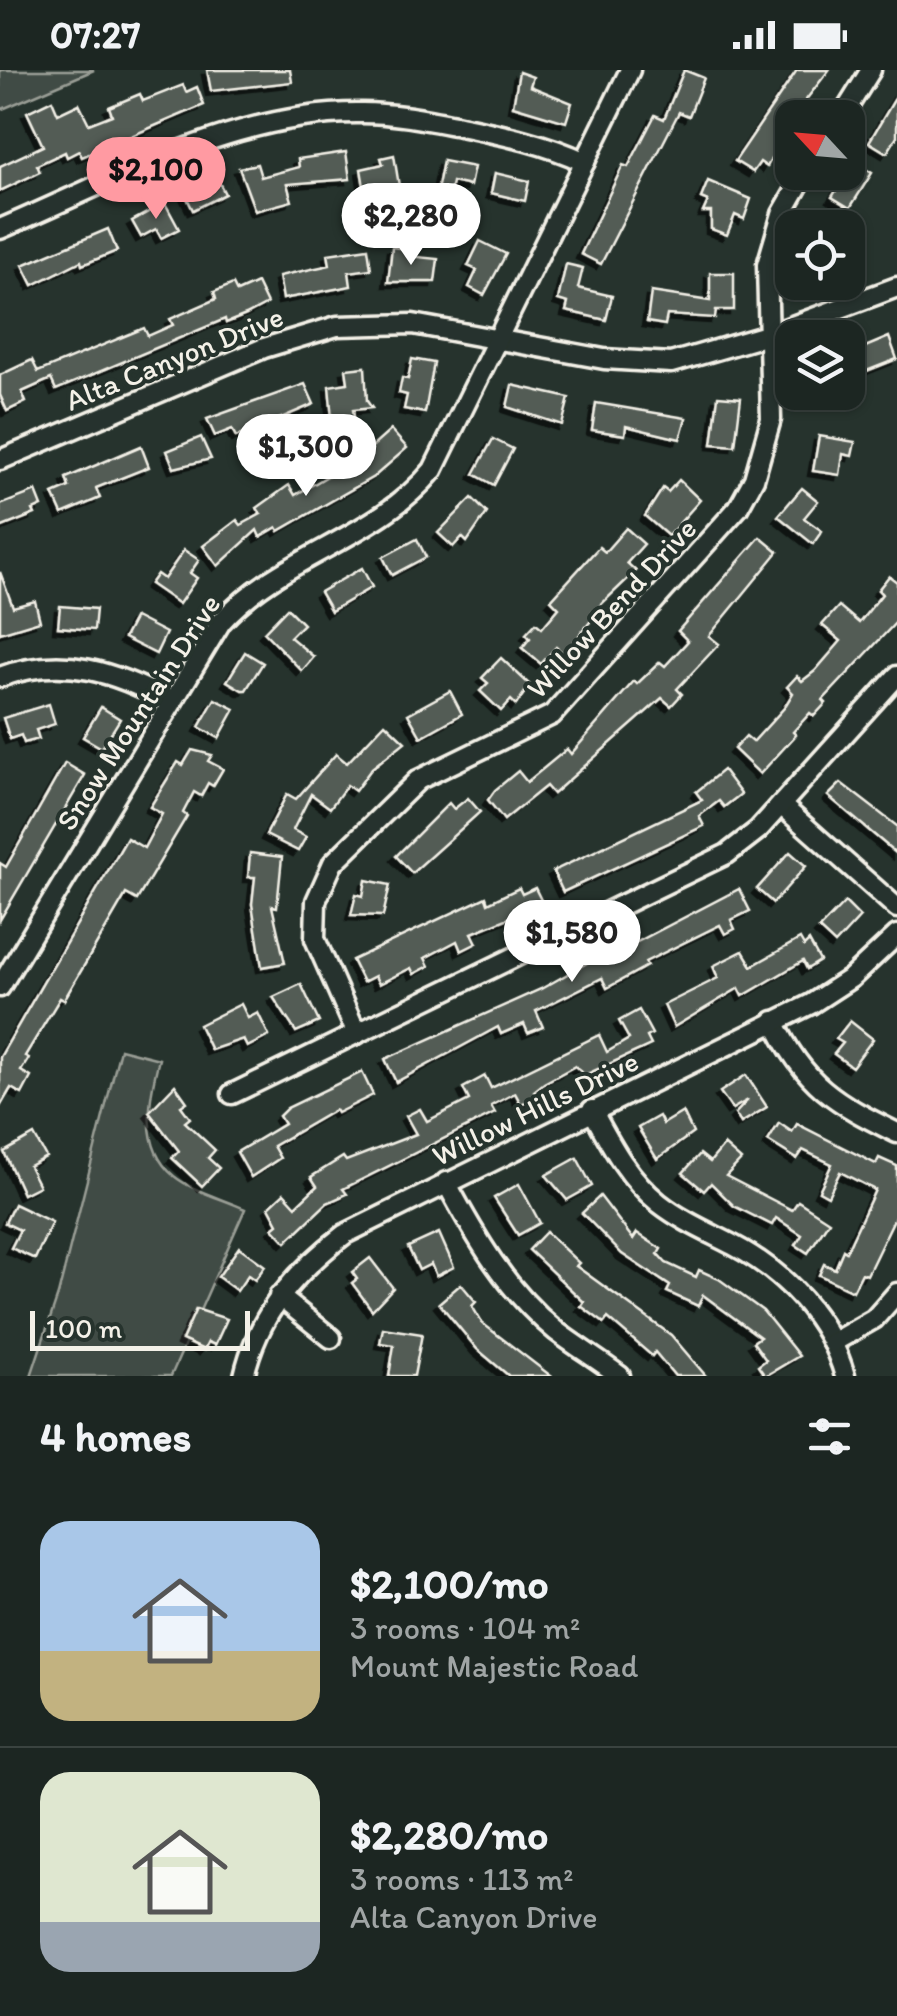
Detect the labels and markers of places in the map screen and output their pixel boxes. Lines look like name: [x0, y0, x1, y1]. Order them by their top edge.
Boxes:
pin: $2,100: [75, 137, 237, 222]
pin: $2,280: [330, 183, 492, 268]
pin: $1,300: [225, 414, 387, 499]
pin: $1,580: [491, 900, 653, 985]

